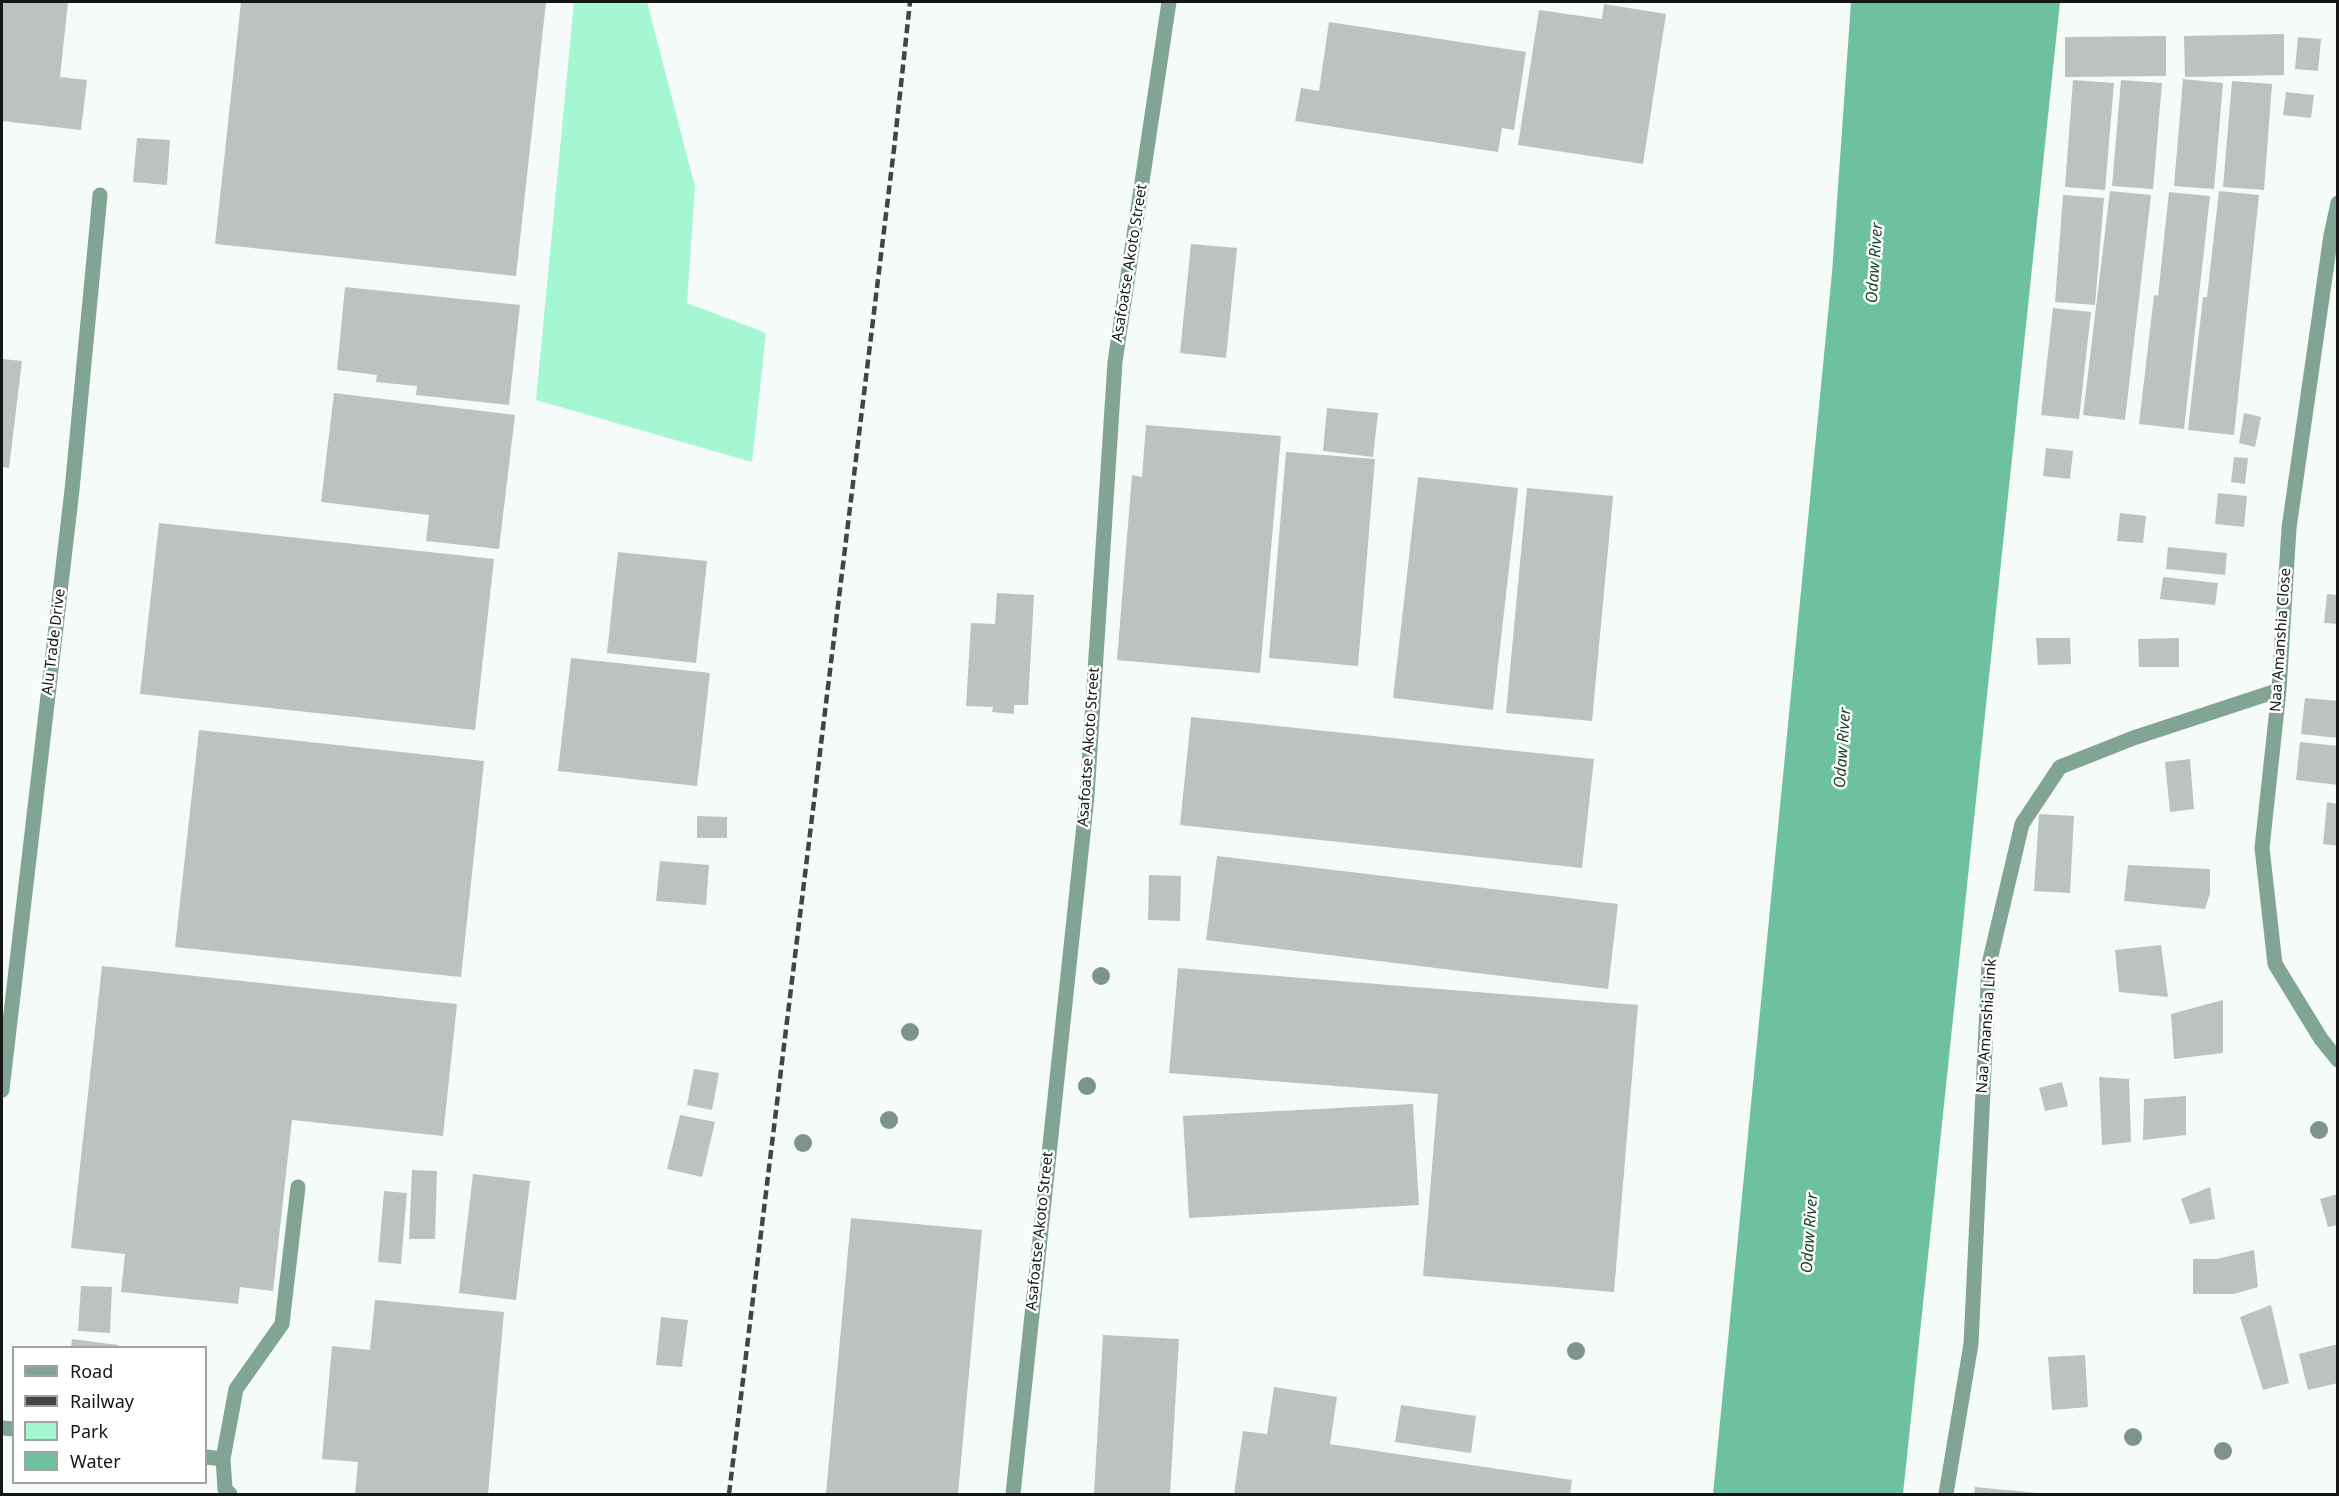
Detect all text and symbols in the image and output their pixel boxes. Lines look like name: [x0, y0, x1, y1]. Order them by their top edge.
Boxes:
street label: Asafoatse Akoto Street: [1109, 183, 1151, 343]
water label: Odaw River: [1863, 222, 1887, 304]
street label: Naa Amanshia Close: [2267, 567, 2295, 713]
street label: Alu Trade Drive: [39, 588, 69, 696]
street label: Asafoatse Akoto Street: [1074, 667, 1104, 827]
water label: Odaw River: [1831, 707, 1855, 789]
street label: Naa Amanshia Link: [1973, 958, 2001, 1094]
street label: Asafoatse Akoto Street: [1023, 1151, 1057, 1311]
water label: Odaw River: [1798, 1192, 1822, 1274]
legend: [12, 1346, 207, 1484]
text: Road: [70, 1359, 113, 1383]
text: Railway: [70, 1389, 134, 1413]
text: Park: [70, 1419, 108, 1443]
text: Water: [70, 1449, 121, 1473]

